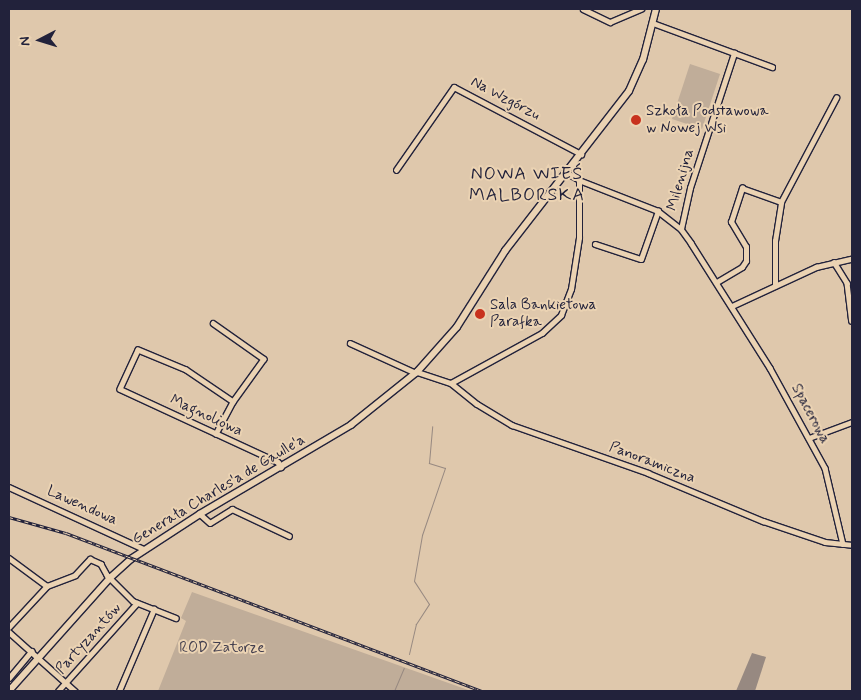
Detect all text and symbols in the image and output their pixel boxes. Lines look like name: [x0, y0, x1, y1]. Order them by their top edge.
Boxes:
north arrow: [15, 15, 65, 65]
text: N: [16, 36, 34, 47]
street label: Na Wzgórzu: [466, 73, 544, 125]
place label: Szkoła Podstawowa w Nowej Wsi: [646, 102, 767, 137]
marker: Szkoła Podstawowa w Nowej Wsi: [630, 114, 642, 126]
street label: Milenijna: [664, 147, 698, 213]
district label: NOWA WIEŚ MALBORSKA: [469, 164, 585, 206]
place label: Sala Bankietowa Parafka: [490, 296, 596, 331]
marker: Sala Bankietowa Parafka: [474, 308, 486, 320]
street label: Spacerowa: [787, 381, 833, 447]
street label: Magnoliowa: [167, 391, 245, 441]
street label: Generała Charles'a de Gaulle'a: [130, 432, 308, 548]
street label: Panoramiczna: [606, 438, 698, 488]
street label: Lawendowa: [44, 482, 120, 530]
street label: Partyzantów: [52, 600, 126, 678]
park label: ROD Zatorze: [180, 640, 264, 658]

